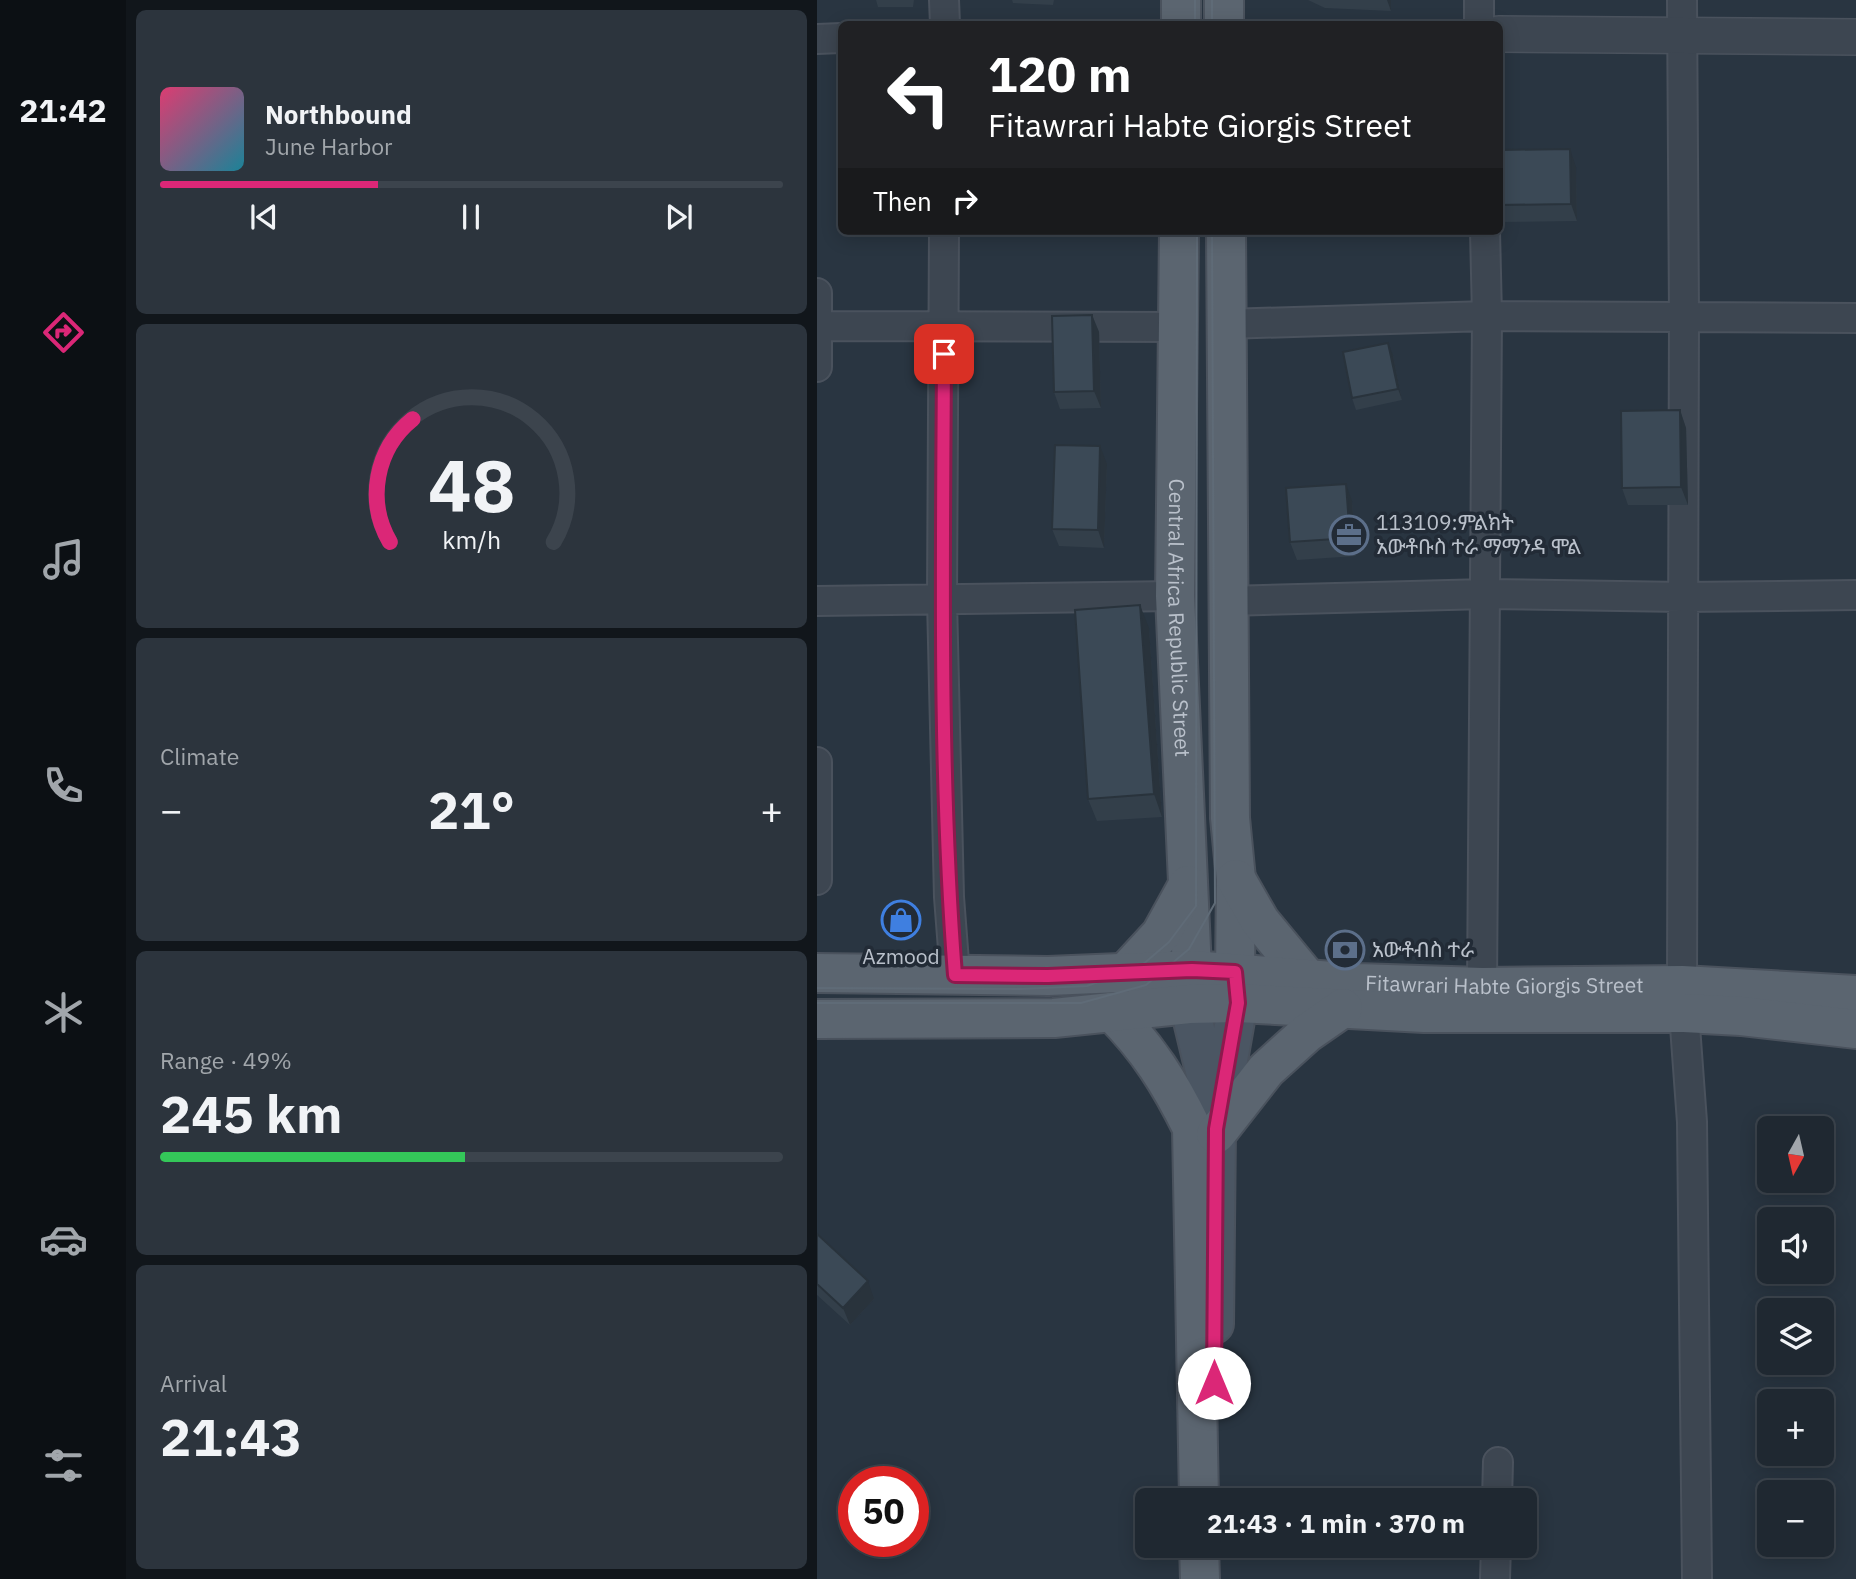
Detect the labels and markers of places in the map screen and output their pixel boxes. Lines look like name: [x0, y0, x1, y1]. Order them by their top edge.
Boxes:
pin: [914, 324, 974, 384]
place label: 113109:ምልክት አውቶቡስ ተራ ማማንዳ ሞል: [1376, 508, 1581, 560]
office icon: 113109:ምልክት አውቶቡስ ተራ ማማንዳ ሞል: [1328, 514, 1370, 556]
shop icon: Azmood: [880, 899, 922, 941]
bank icon: አውቶብስ ተራ: [1324, 929, 1366, 971]
place label: አውቶብስ ተራ: [1372, 935, 1474, 963]
place label: Azmood: [862, 942, 940, 970]

